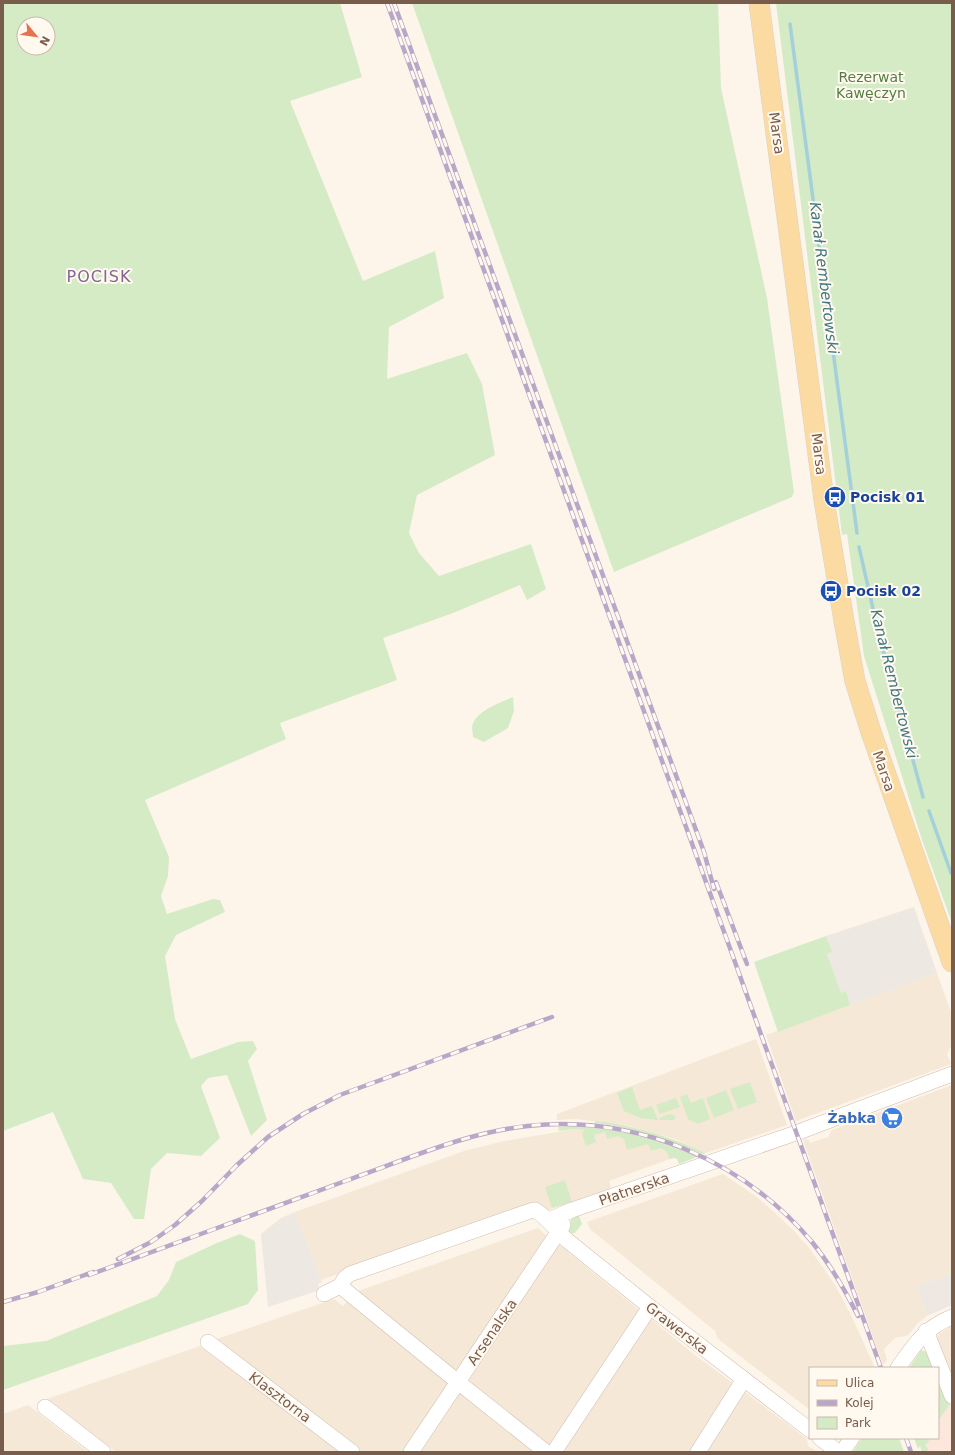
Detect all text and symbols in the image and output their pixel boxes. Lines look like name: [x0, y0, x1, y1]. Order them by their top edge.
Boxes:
north arrow: [16, 16, 56, 56]
text: N: [36, 33, 52, 48]
park label: Rezerwat Kawęczyn: [836, 69, 906, 101]
street label: Marsa: [766, 111, 788, 155]
water label: Kanał Rembertowski: [806, 201, 842, 356]
district label: POCISK: [67, 267, 131, 286]
street label: Marsa: [808, 432, 830, 476]
bus stop icon: Pocisk 01: [822, 484, 848, 510]
place label: Pocisk 01: [850, 489, 925, 505]
bus stop icon: Pocisk 02: [818, 578, 844, 604]
place label: Pocisk 02: [846, 583, 921, 599]
water label: Kanał Rembertowski: [867, 607, 921, 761]
street label: Marsa: [870, 748, 898, 794]
supermarket icon: Żabka: [879, 1105, 905, 1131]
place label: Żabka: [828, 1110, 876, 1126]
street label: Płatnerska: [597, 1169, 671, 1209]
street label: Arsenalska: [464, 1296, 520, 1368]
street label: Grawerska: [643, 1299, 711, 1357]
legend: [809, 1367, 939, 1439]
street label: Klasztorna: [246, 1369, 314, 1425]
text: Ulica: [845, 1376, 874, 1390]
text: Kolej: [845, 1396, 874, 1410]
text: Park: [845, 1416, 871, 1430]

